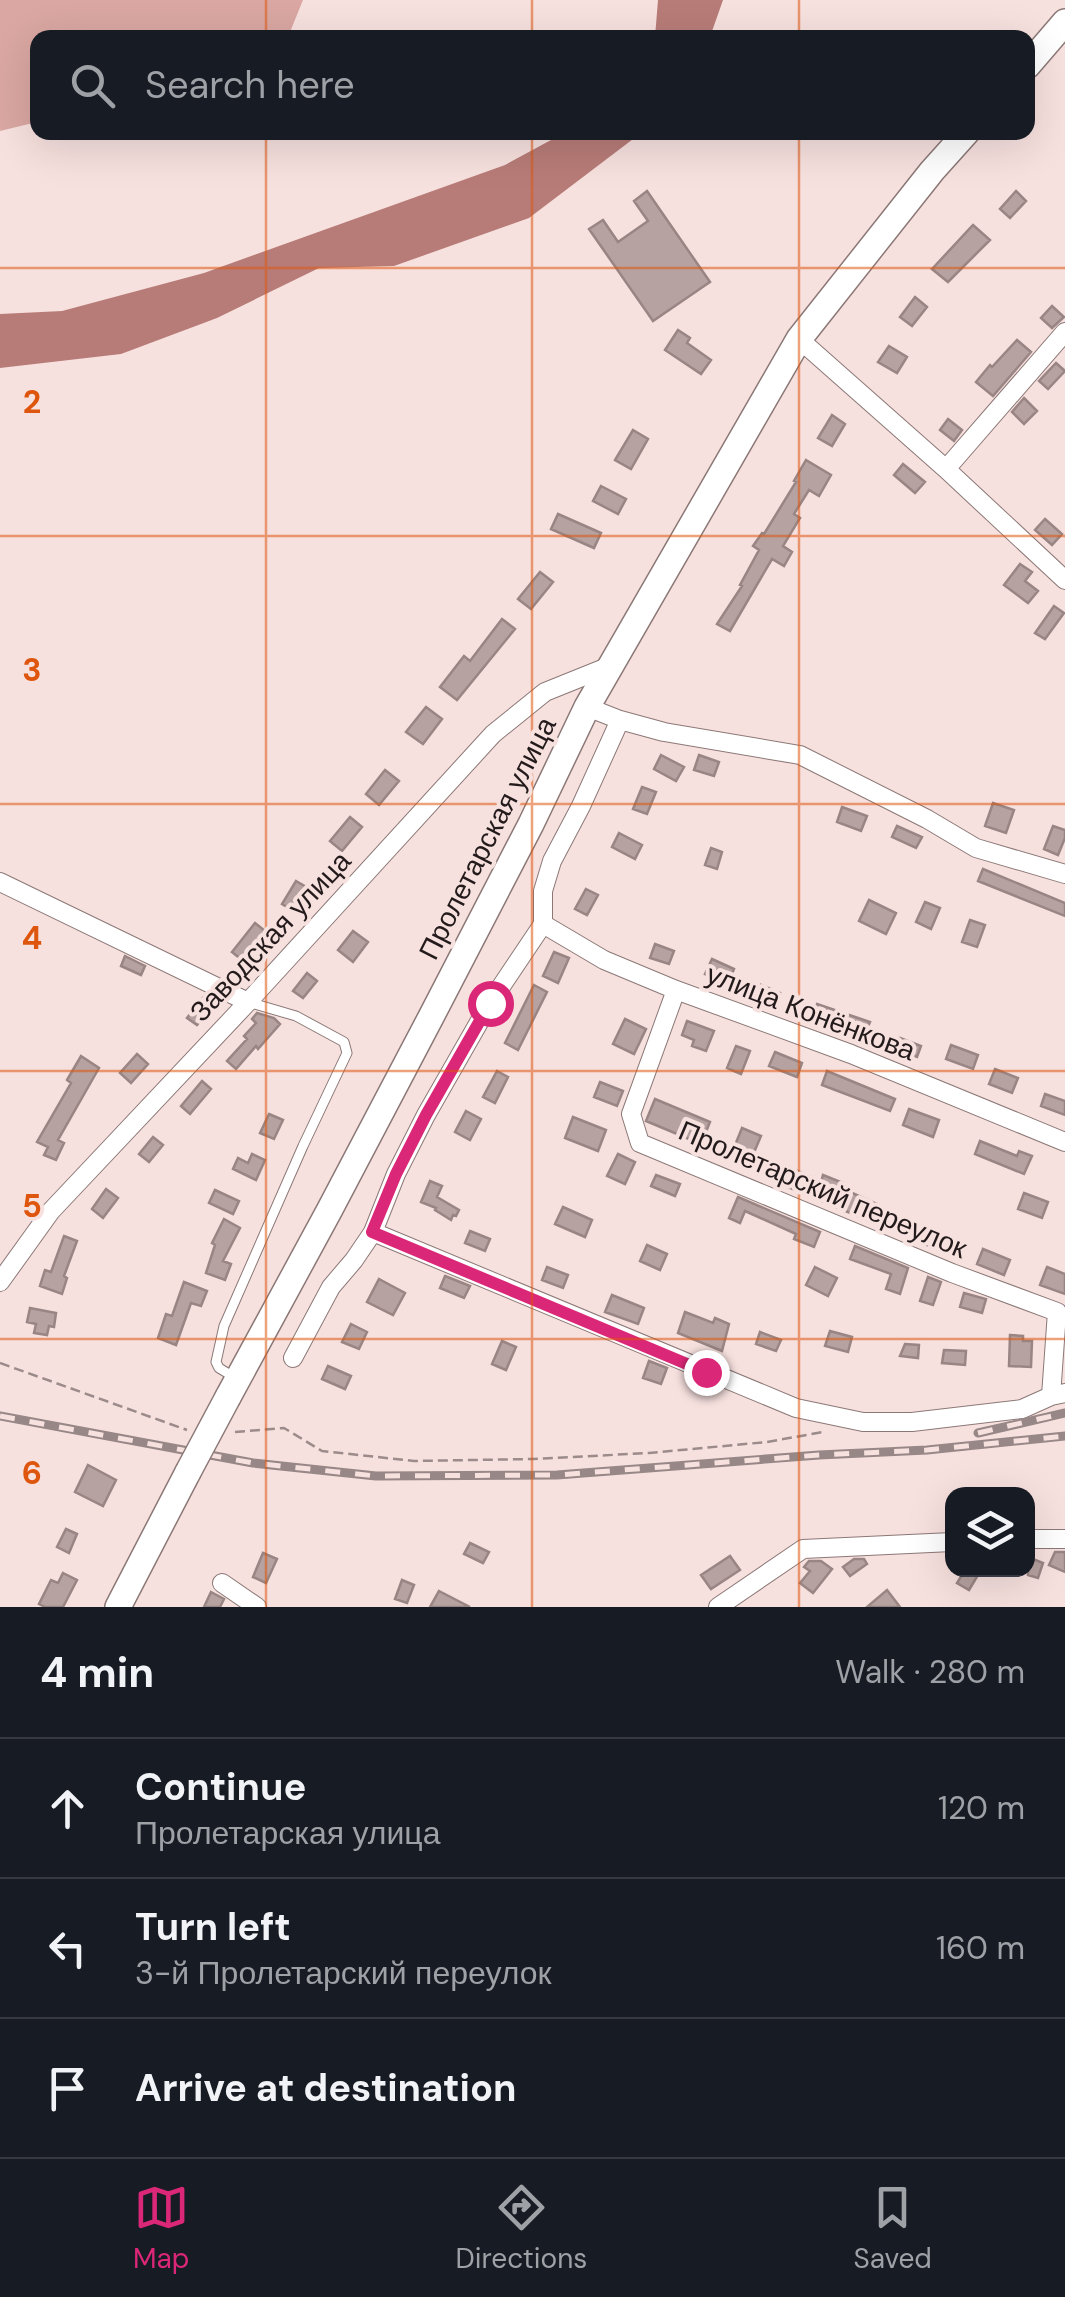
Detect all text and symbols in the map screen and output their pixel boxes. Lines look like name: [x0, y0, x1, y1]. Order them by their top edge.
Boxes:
search box: [30, 30, 1035, 140]
icon: search: [65, 58, 120, 113]
text: Search here: [145, 60, 355, 110]
text: 2: [23, 381, 41, 423]
text: 3: [22, 649, 42, 691]
street label: Пролетарская улица: [410, 710, 565, 966]
street label: Заводская улица: [182, 843, 359, 1030]
text: 4: [22, 917, 42, 959]
street label: улица Конёнкова: [701, 956, 921, 1070]
route start: [468, 981, 514, 1027]
street label: Пролетарский переулок: [673, 1112, 973, 1267]
text: 5: [22, 1185, 42, 1227]
route end: [684, 1350, 730, 1396]
text: 6: [22, 1452, 42, 1494]
map controls: [945, 1487, 1035, 1577]
button: layers: [945, 1487, 1035, 1577]
text: 4 min: [40, 1645, 154, 1700]
text: Walk · 280 m: [835, 1651, 1025, 1693]
text: Continue: [135, 1762, 306, 1812]
icon: ahead: [40, 1781, 95, 1836]
text: 120 m: [938, 1787, 1025, 1829]
text: Пролетарская улица: [135, 1812, 441, 1854]
text: Turn left: [135, 1902, 291, 1952]
icon: left: [40, 1921, 95, 1976]
text: 160 m: [936, 1927, 1025, 1969]
text: 3-й Пролетарский переулок: [135, 1952, 552, 1994]
icon: arrive: [40, 2061, 95, 2116]
text: Arrive at destination: [135, 2063, 517, 2113]
tab: Map: [133, 2180, 189, 2277]
tab: Directions: [456, 2180, 587, 2277]
tab: Saved: [853, 2180, 932, 2277]

